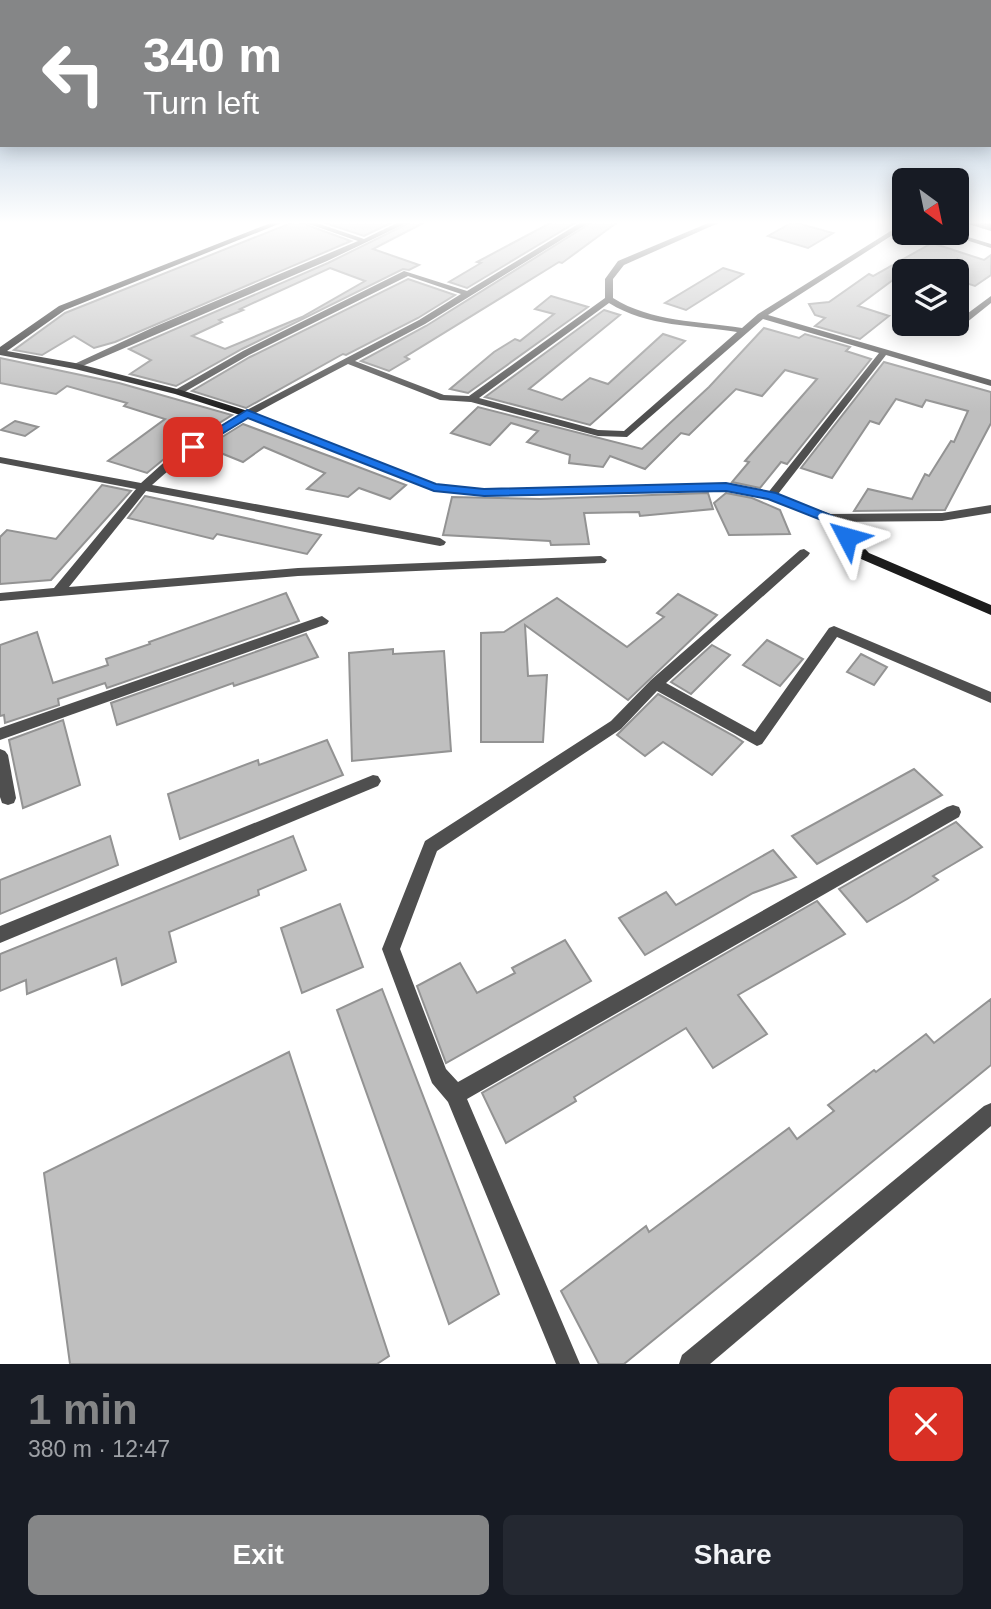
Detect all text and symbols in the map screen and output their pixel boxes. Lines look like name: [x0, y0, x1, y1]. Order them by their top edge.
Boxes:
icon: left: [28, 28, 119, 119]
text: 340 m: [143, 28, 282, 82]
text: Turn left: [143, 85, 259, 121]
north arrow: [892, 168, 970, 245]
map controls: [892, 168, 969, 336]
button: layers: [892, 259, 969, 336]
pin: [163, 417, 223, 477]
icon: arrive: [174, 428, 212, 466]
position arrow: [810, 500, 884, 574]
text: 1 min: [28, 1386, 138, 1433]
button: close: [889, 1387, 963, 1461]
text: 380 m · 12:47: [28, 1436, 170, 1462]
button: Exit: [28, 1515, 489, 1595]
button: Share: [503, 1515, 963, 1595]

